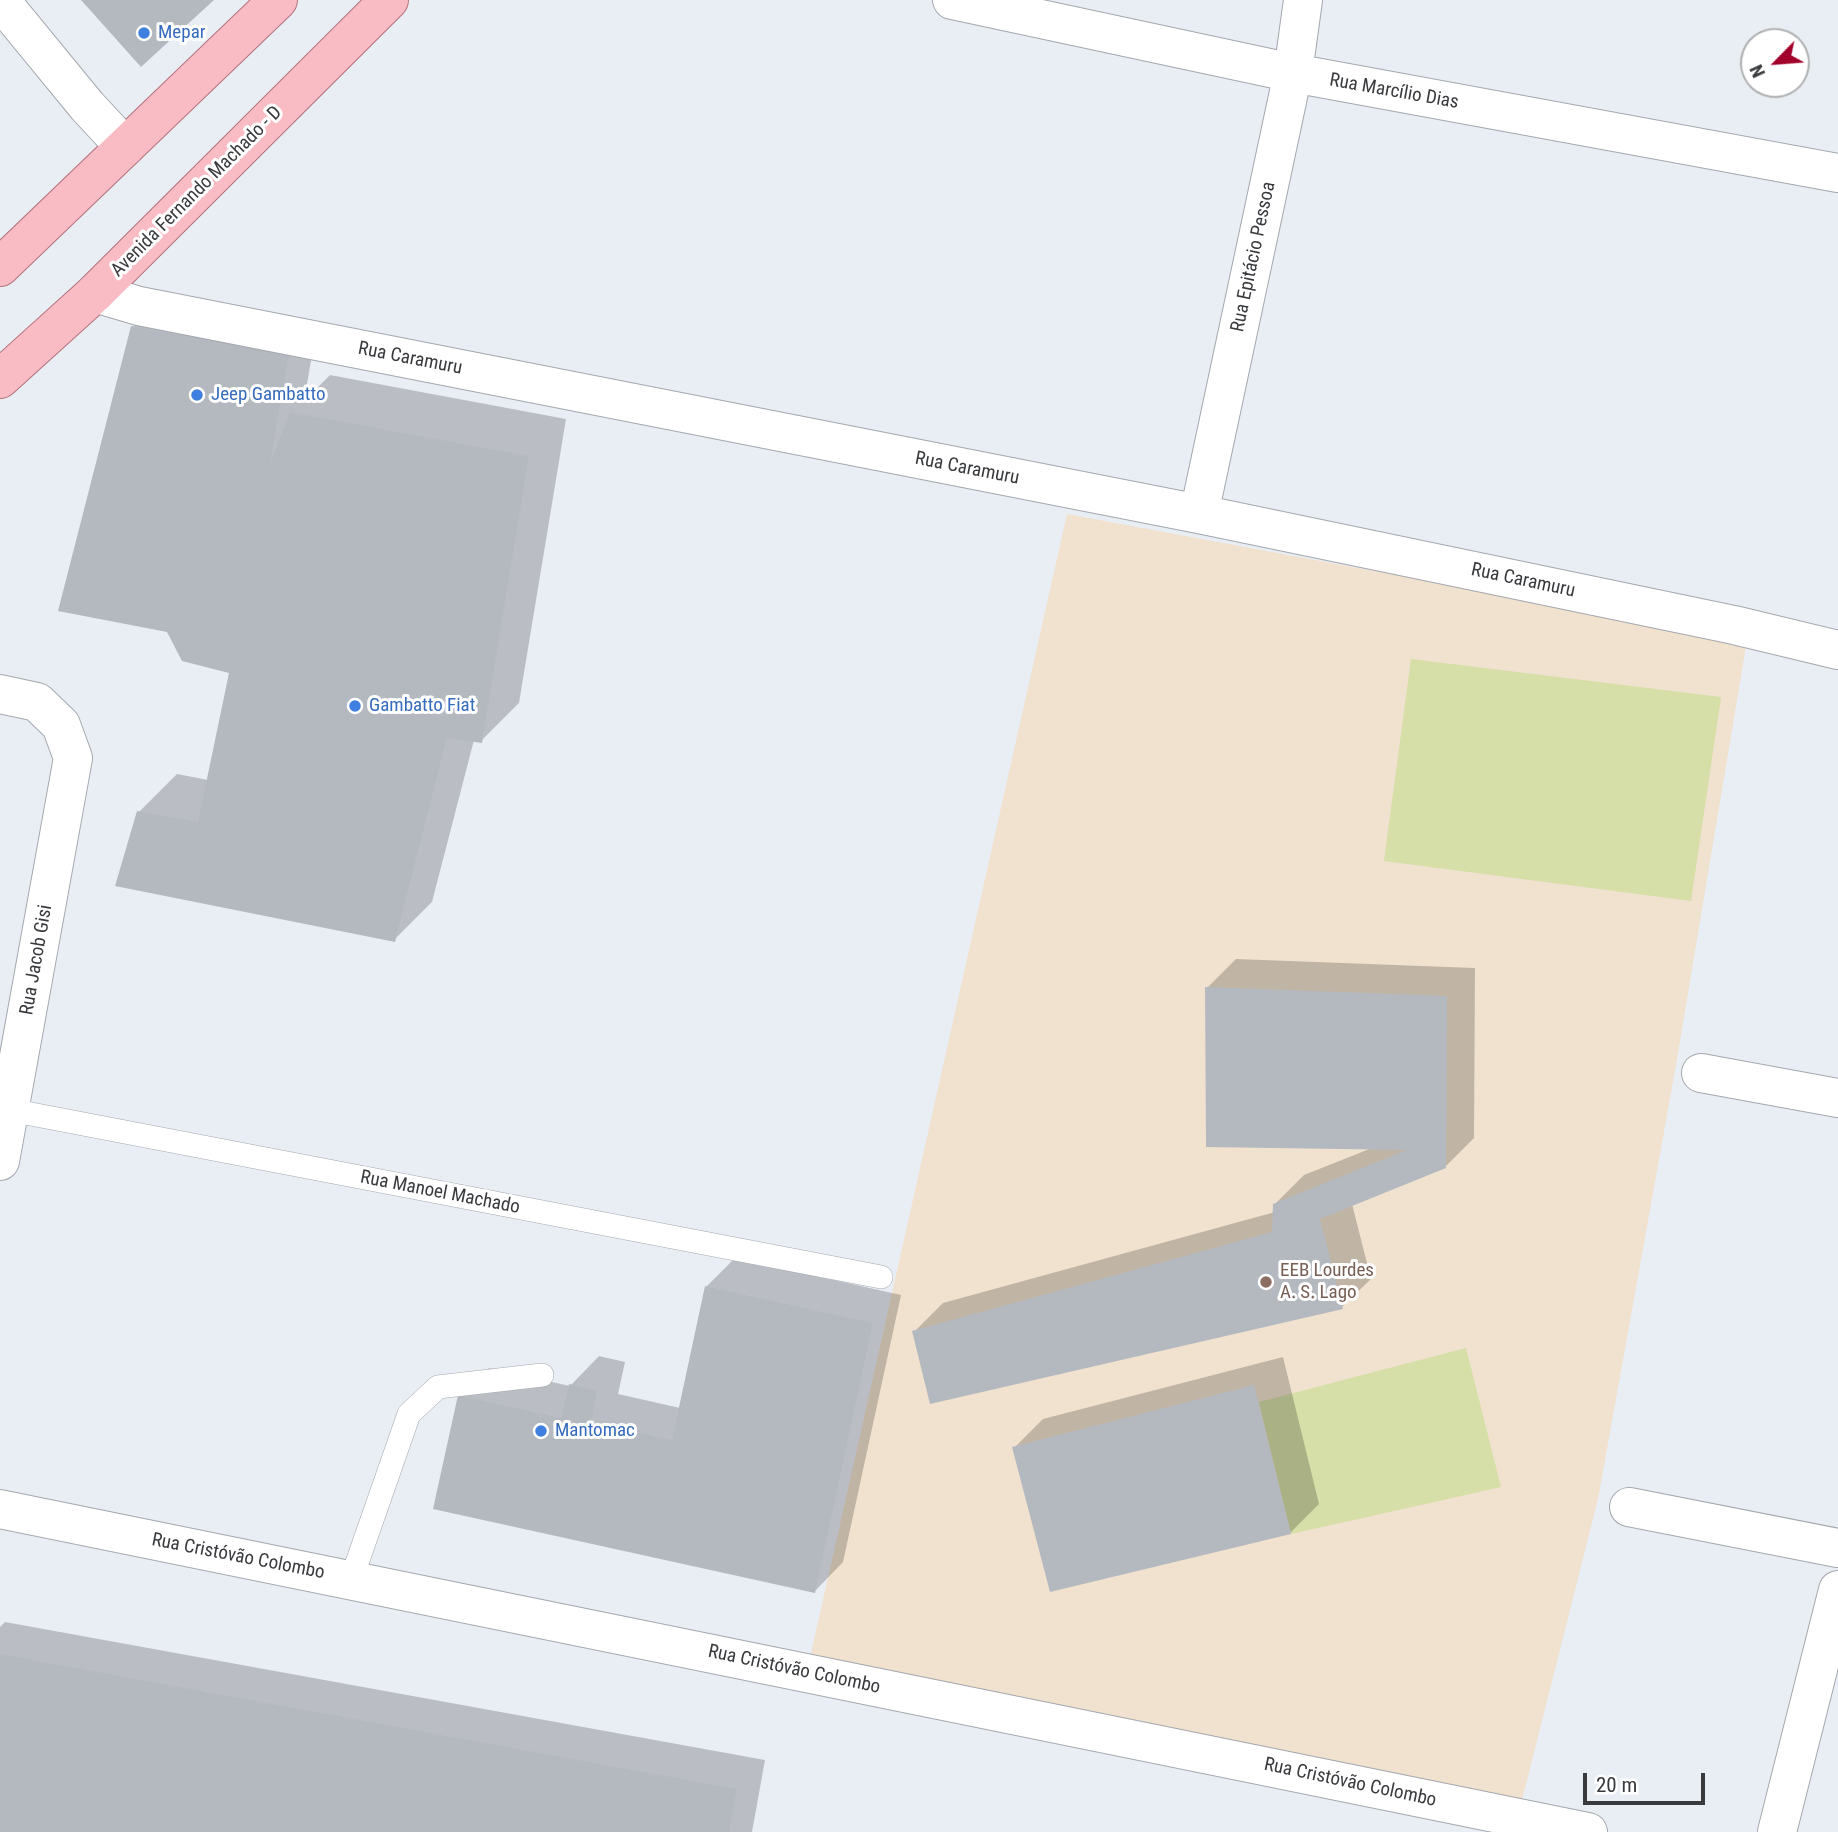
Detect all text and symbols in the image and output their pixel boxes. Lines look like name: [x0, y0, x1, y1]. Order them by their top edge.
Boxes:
place label: Mepar: [158, 22, 206, 44]
marker: Mepar: [136, 25, 152, 41]
north arrow: [1740, 28, 1810, 98]
text: N: [1744, 61, 1770, 81]
street label: Rua Marcílio Dias: [1328, 69, 1460, 115]
street label: Avenida Fernando Machado - D: [107, 102, 287, 282]
street label: Rua Epitácio Pessoa: [1227, 180, 1281, 334]
street label: Rua Caramuru: [356, 338, 464, 380]
place label: Jeep Gambatto: [211, 384, 325, 406]
marker: Jeep Gambatto: [189, 387, 205, 403]
street label: Rua Caramuru: [913, 448, 1021, 490]
street label: Rua Caramuru: [1469, 559, 1577, 603]
place label: Gambatto Fiat: [369, 695, 475, 717]
marker: Gambatto Fiat: [347, 698, 363, 714]
street label: Rua Jacob Gisi: [16, 903, 58, 1017]
street label: Rua Manoel Machado: [358, 1166, 522, 1220]
place label: EEB Lourdes A. S. Lago: [1280, 1260, 1374, 1304]
marker: EEB Lourdes A. S. Lago: [1258, 1274, 1274, 1290]
place label: Mantomac: [555, 1420, 635, 1442]
marker: Mantomac: [533, 1423, 549, 1439]
street label: Rua Cristóvão Colombo: [150, 1529, 326, 1585]
street label: Rua Cristóvão Colombo: [706, 1641, 882, 1699]
street label: Rua Cristóvão Colombo: [1262, 1754, 1438, 1812]
scale bar: [1586, 1758, 1708, 1802]
text: 20 m: [1596, 1773, 1637, 1797]

